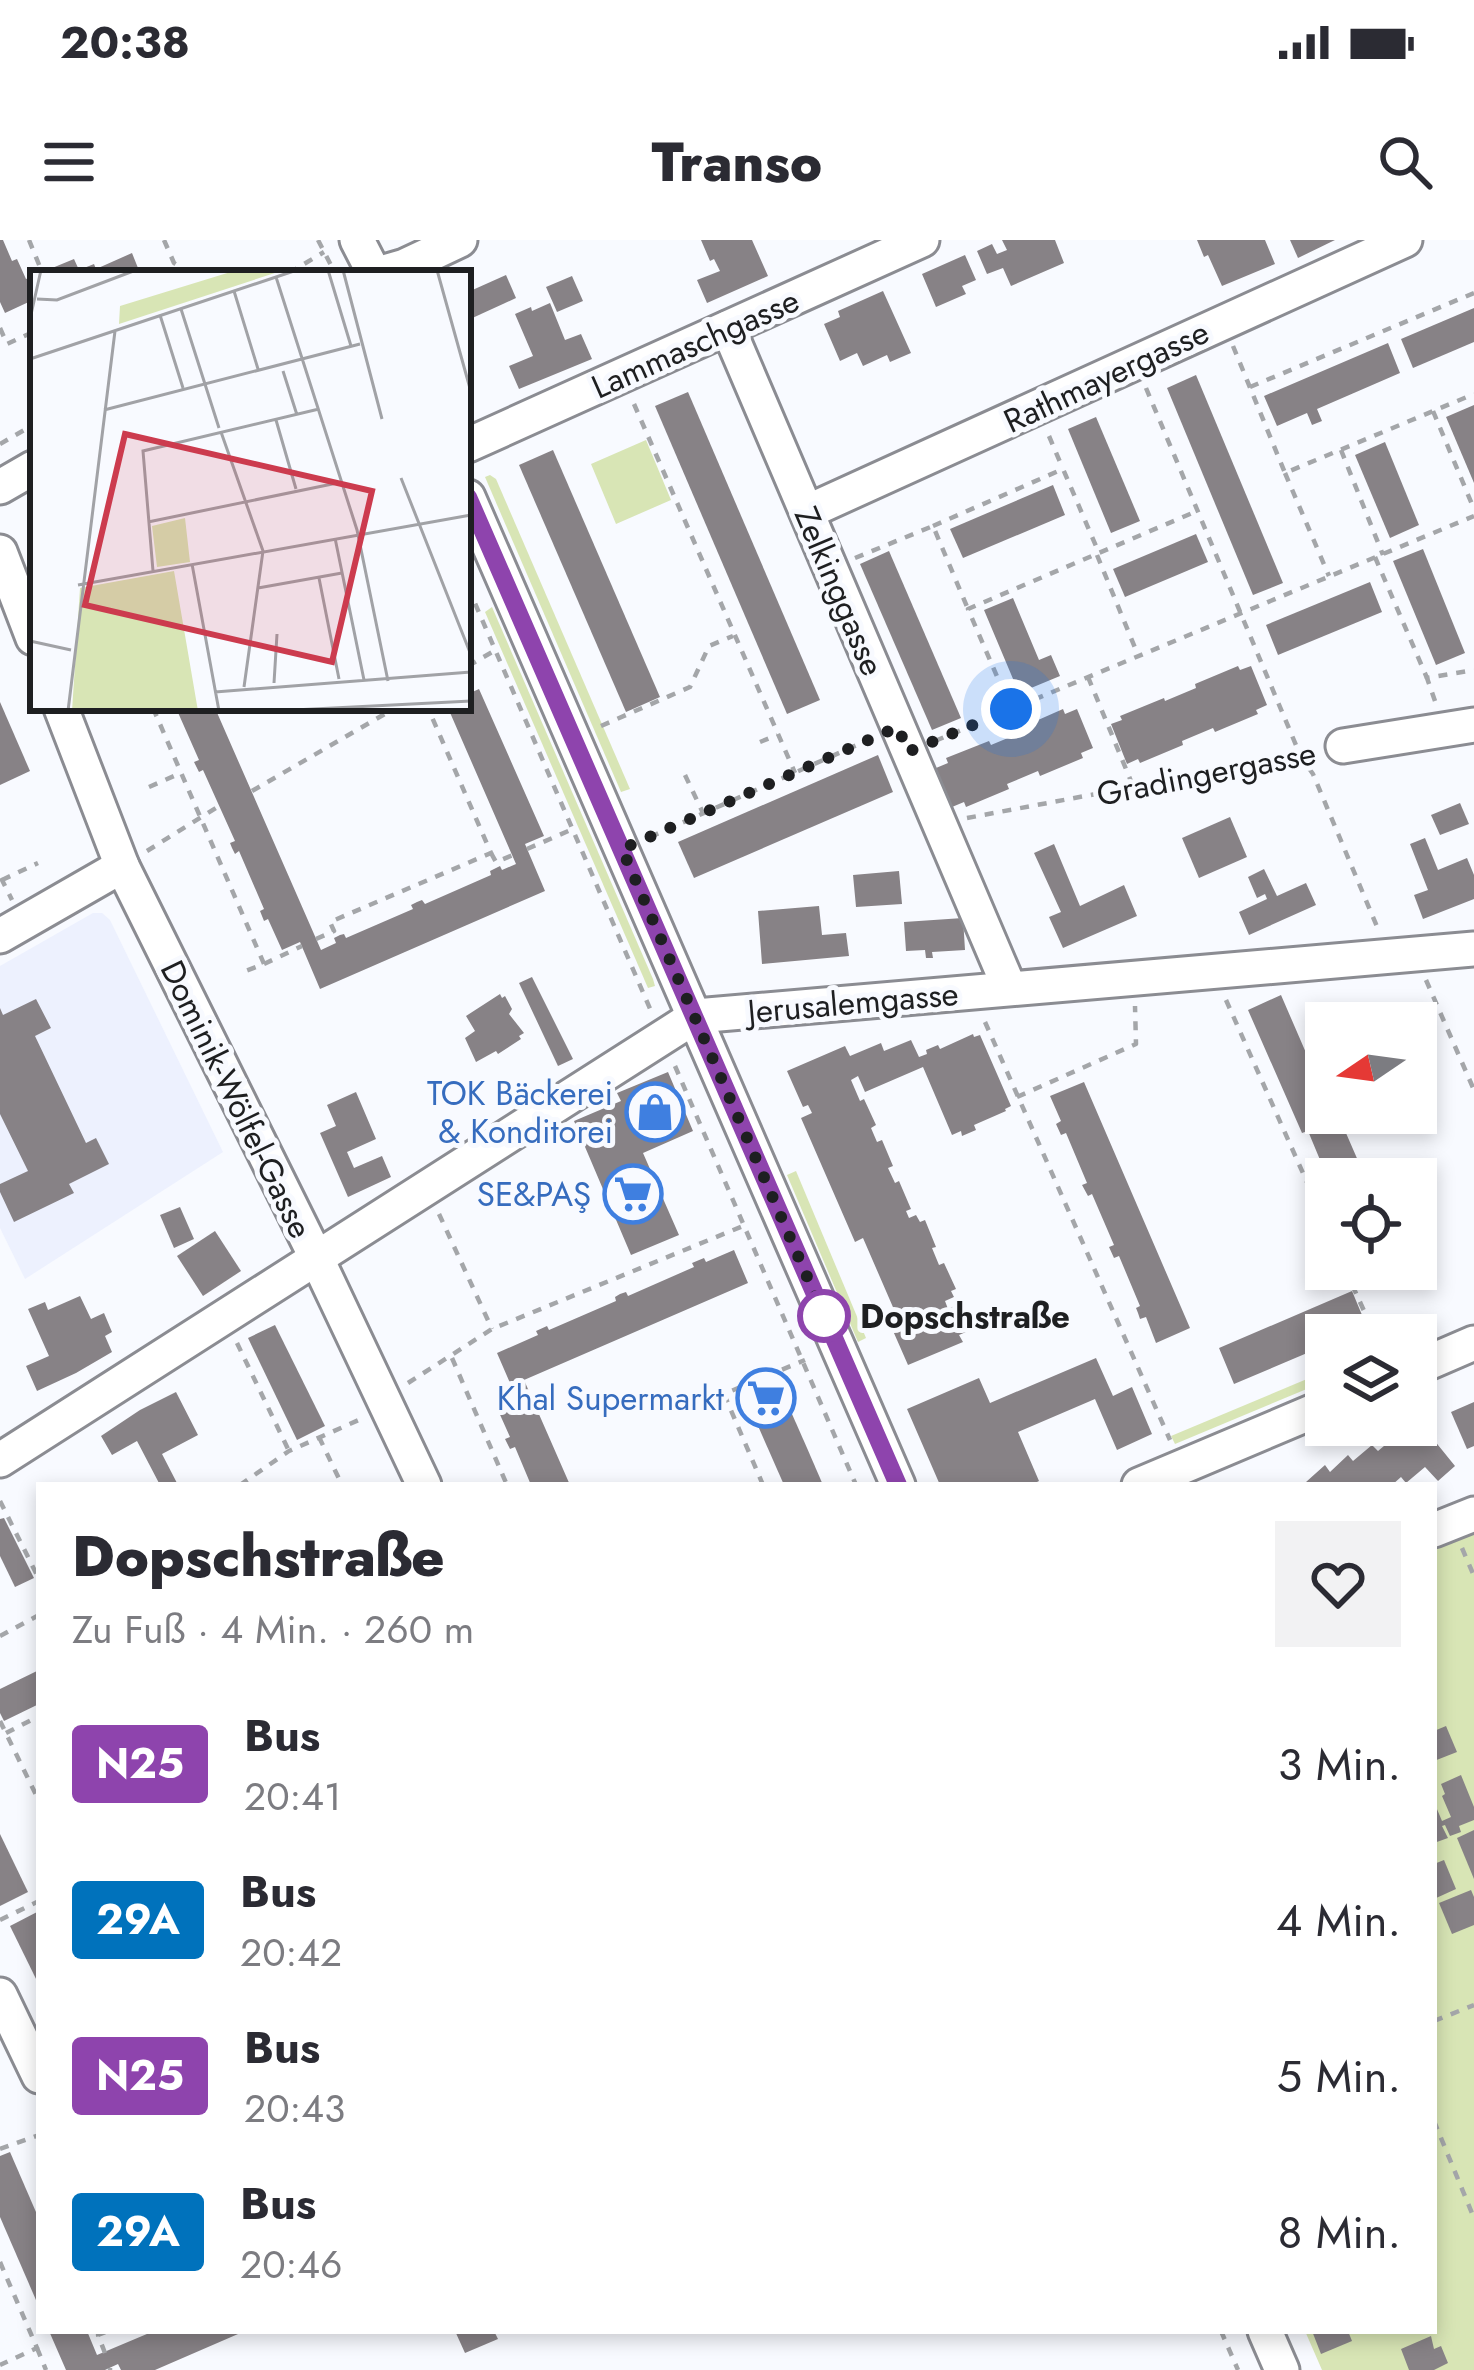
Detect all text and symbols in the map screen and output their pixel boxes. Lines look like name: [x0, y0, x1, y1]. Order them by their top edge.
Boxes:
text: 20:38: [60, 10, 190, 75]
text: Transo: [652, 123, 822, 201]
icon: menu: [36, 129, 102, 195]
icon: search: [1372, 129, 1438, 195]
inset map: [30, 270, 471, 711]
street label: Lammaschgasse: [584, 277, 807, 410]
street label: Rathmayergasse: [996, 308, 1216, 444]
street label: Zelkinggasse: [783, 500, 896, 683]
your location: [981, 679, 1041, 739]
street label: Gradingergasse: [1092, 729, 1320, 818]
street label: Dominik-Wölfel-Gasse: [149, 952, 324, 1246]
street label: Jerusalemgasse: [742, 970, 960, 1035]
north arrow: [1305, 1002, 1437, 1134]
map controls: [1305, 1002, 1437, 1446]
place label: TOK Bäckerei & Konditorei: [427, 1070, 613, 1155]
shop icon: TOK Bäckerei & Konditorei: [624, 1081, 686, 1143]
button: locate: [1305, 1158, 1437, 1290]
supermarket icon: SE&PAŞ: [602, 1163, 664, 1225]
place label: SE&PAŞ: [477, 1171, 591, 1218]
marker: Dopschstraße: [799, 1291, 849, 1341]
place label: Dopschstraße: [860, 1293, 1070, 1340]
button: layers: [1305, 1314, 1437, 1446]
supermarket icon: Khal Supermarkt: [735, 1367, 797, 1429]
place label: Khal Supermarkt: [497, 1375, 724, 1422]
text: Dopschstraße: [72, 1515, 445, 1597]
button: heart: [1275, 1521, 1401, 1647]
text: Zu Fuß · 4 Min. · 260 m: [72, 1601, 474, 1658]
text: Bus: [244, 1703, 320, 1768]
text: 3 Min.: [1278, 1732, 1401, 1797]
text: N25: [96, 1733, 184, 1794]
text: 20:41: [244, 1768, 342, 1825]
text: Bus: [240, 1859, 316, 1924]
text: 4 Min.: [1276, 1888, 1401, 1953]
text: 29A: [96, 1889, 180, 1950]
text: 20:42: [240, 1924, 342, 1981]
text: Bus: [244, 2015, 320, 2080]
text: 5 Min.: [1277, 2044, 1401, 2109]
text: N25: [96, 2045, 184, 2106]
text: 20:43: [244, 2080, 345, 2137]
text: Bus: [240, 2171, 316, 2236]
text: 8 Min.: [1278, 2200, 1401, 2265]
text: 29A: [96, 2201, 180, 2262]
text: 20:46: [240, 2236, 343, 2293]

